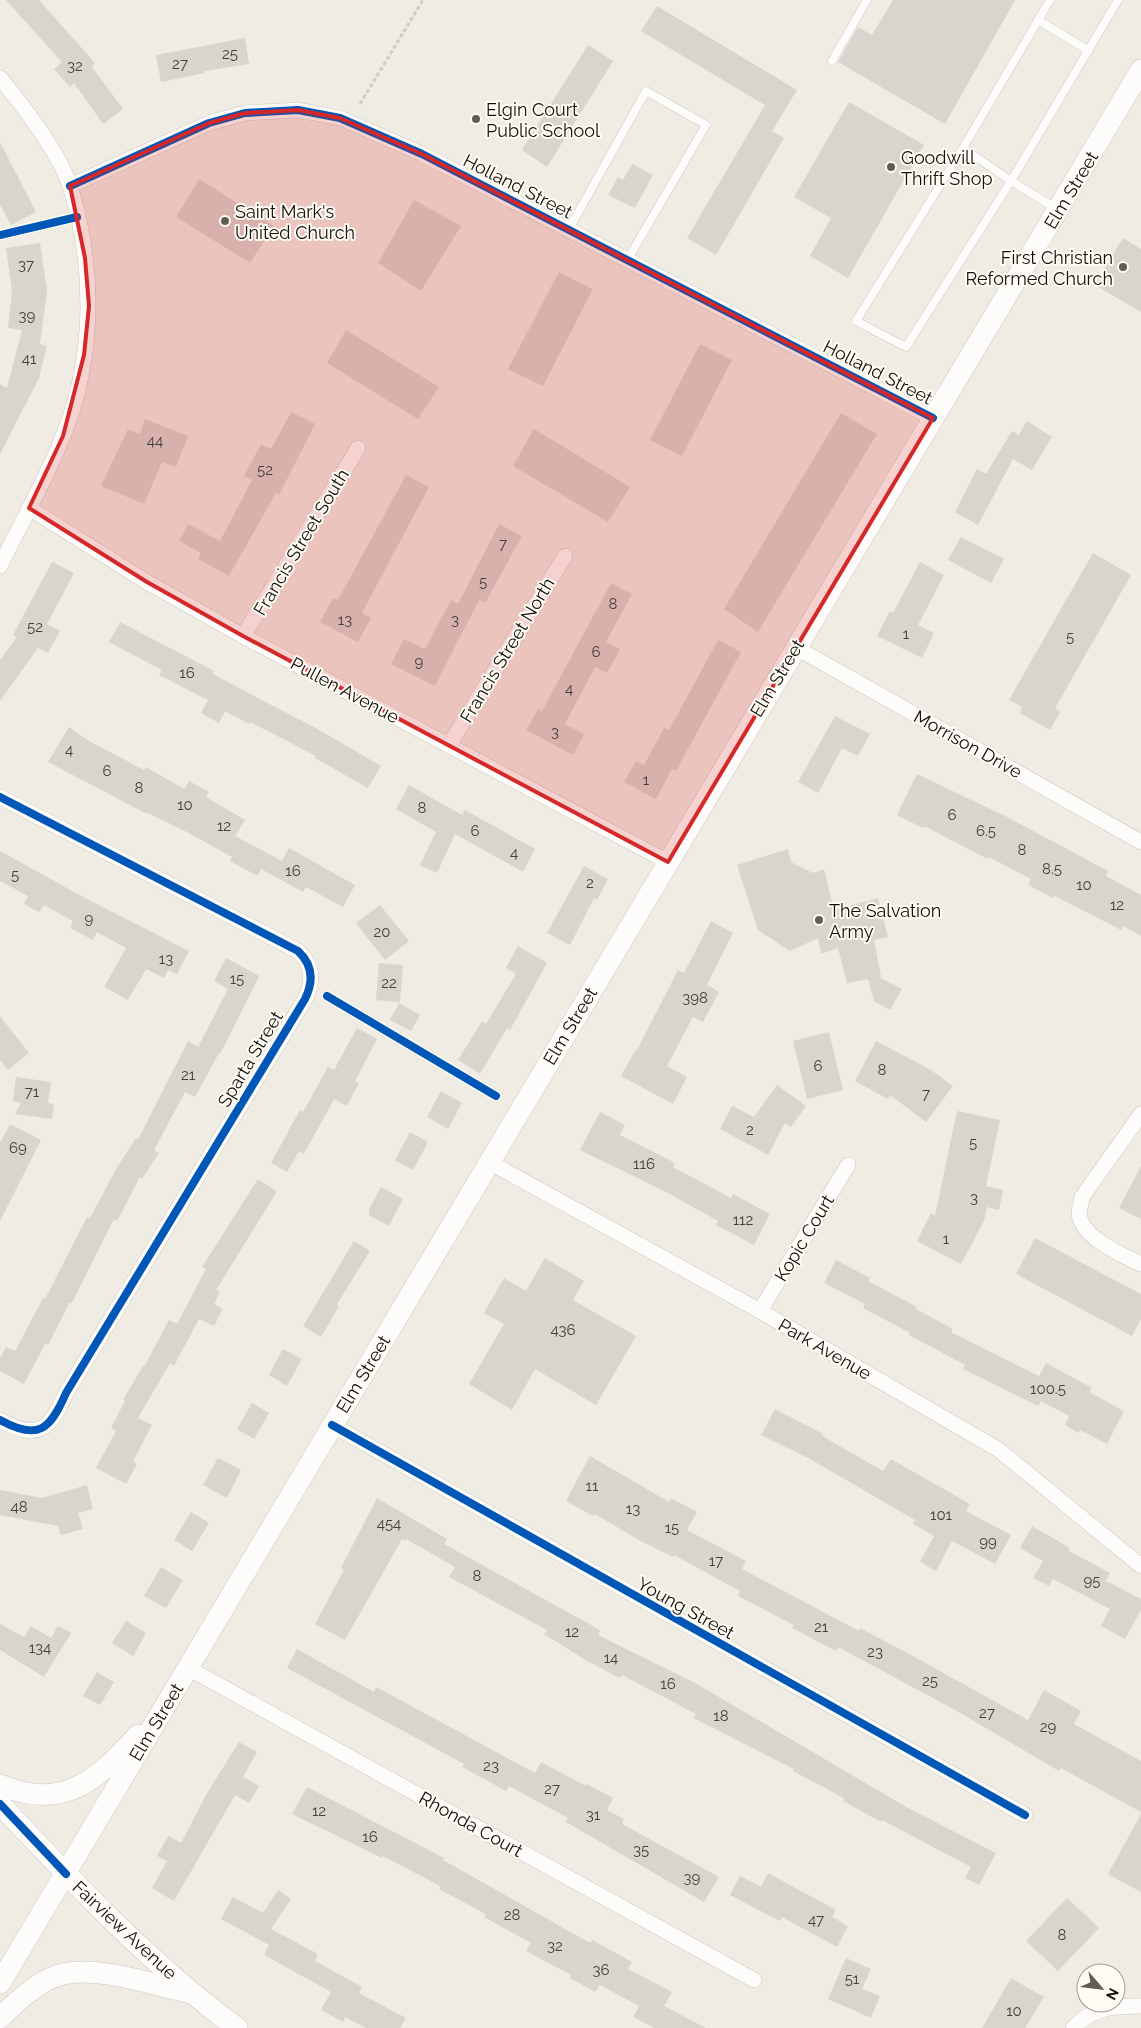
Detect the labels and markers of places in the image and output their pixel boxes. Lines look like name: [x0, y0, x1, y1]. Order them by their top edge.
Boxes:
place label: Elgin Court Public School: [486, 99, 600, 141]
marker: Elgin Court Public School: [470, 113, 482, 125]
place label: Goodwill Thrift Shop: [901, 147, 993, 189]
marker: Goodwill Thrift Shop: [885, 161, 897, 173]
place label: Saint Mark's United Church: [235, 201, 355, 243]
marker: Saint Mark's United Church: [219, 215, 231, 227]
place label: First Christian Reformed Church: [966, 247, 1113, 289]
marker: First Christian Reformed Church: [1117, 261, 1129, 273]
place label: The Salvation Army: [829, 900, 941, 942]
marker: The Salvation Army: [813, 914, 825, 926]

